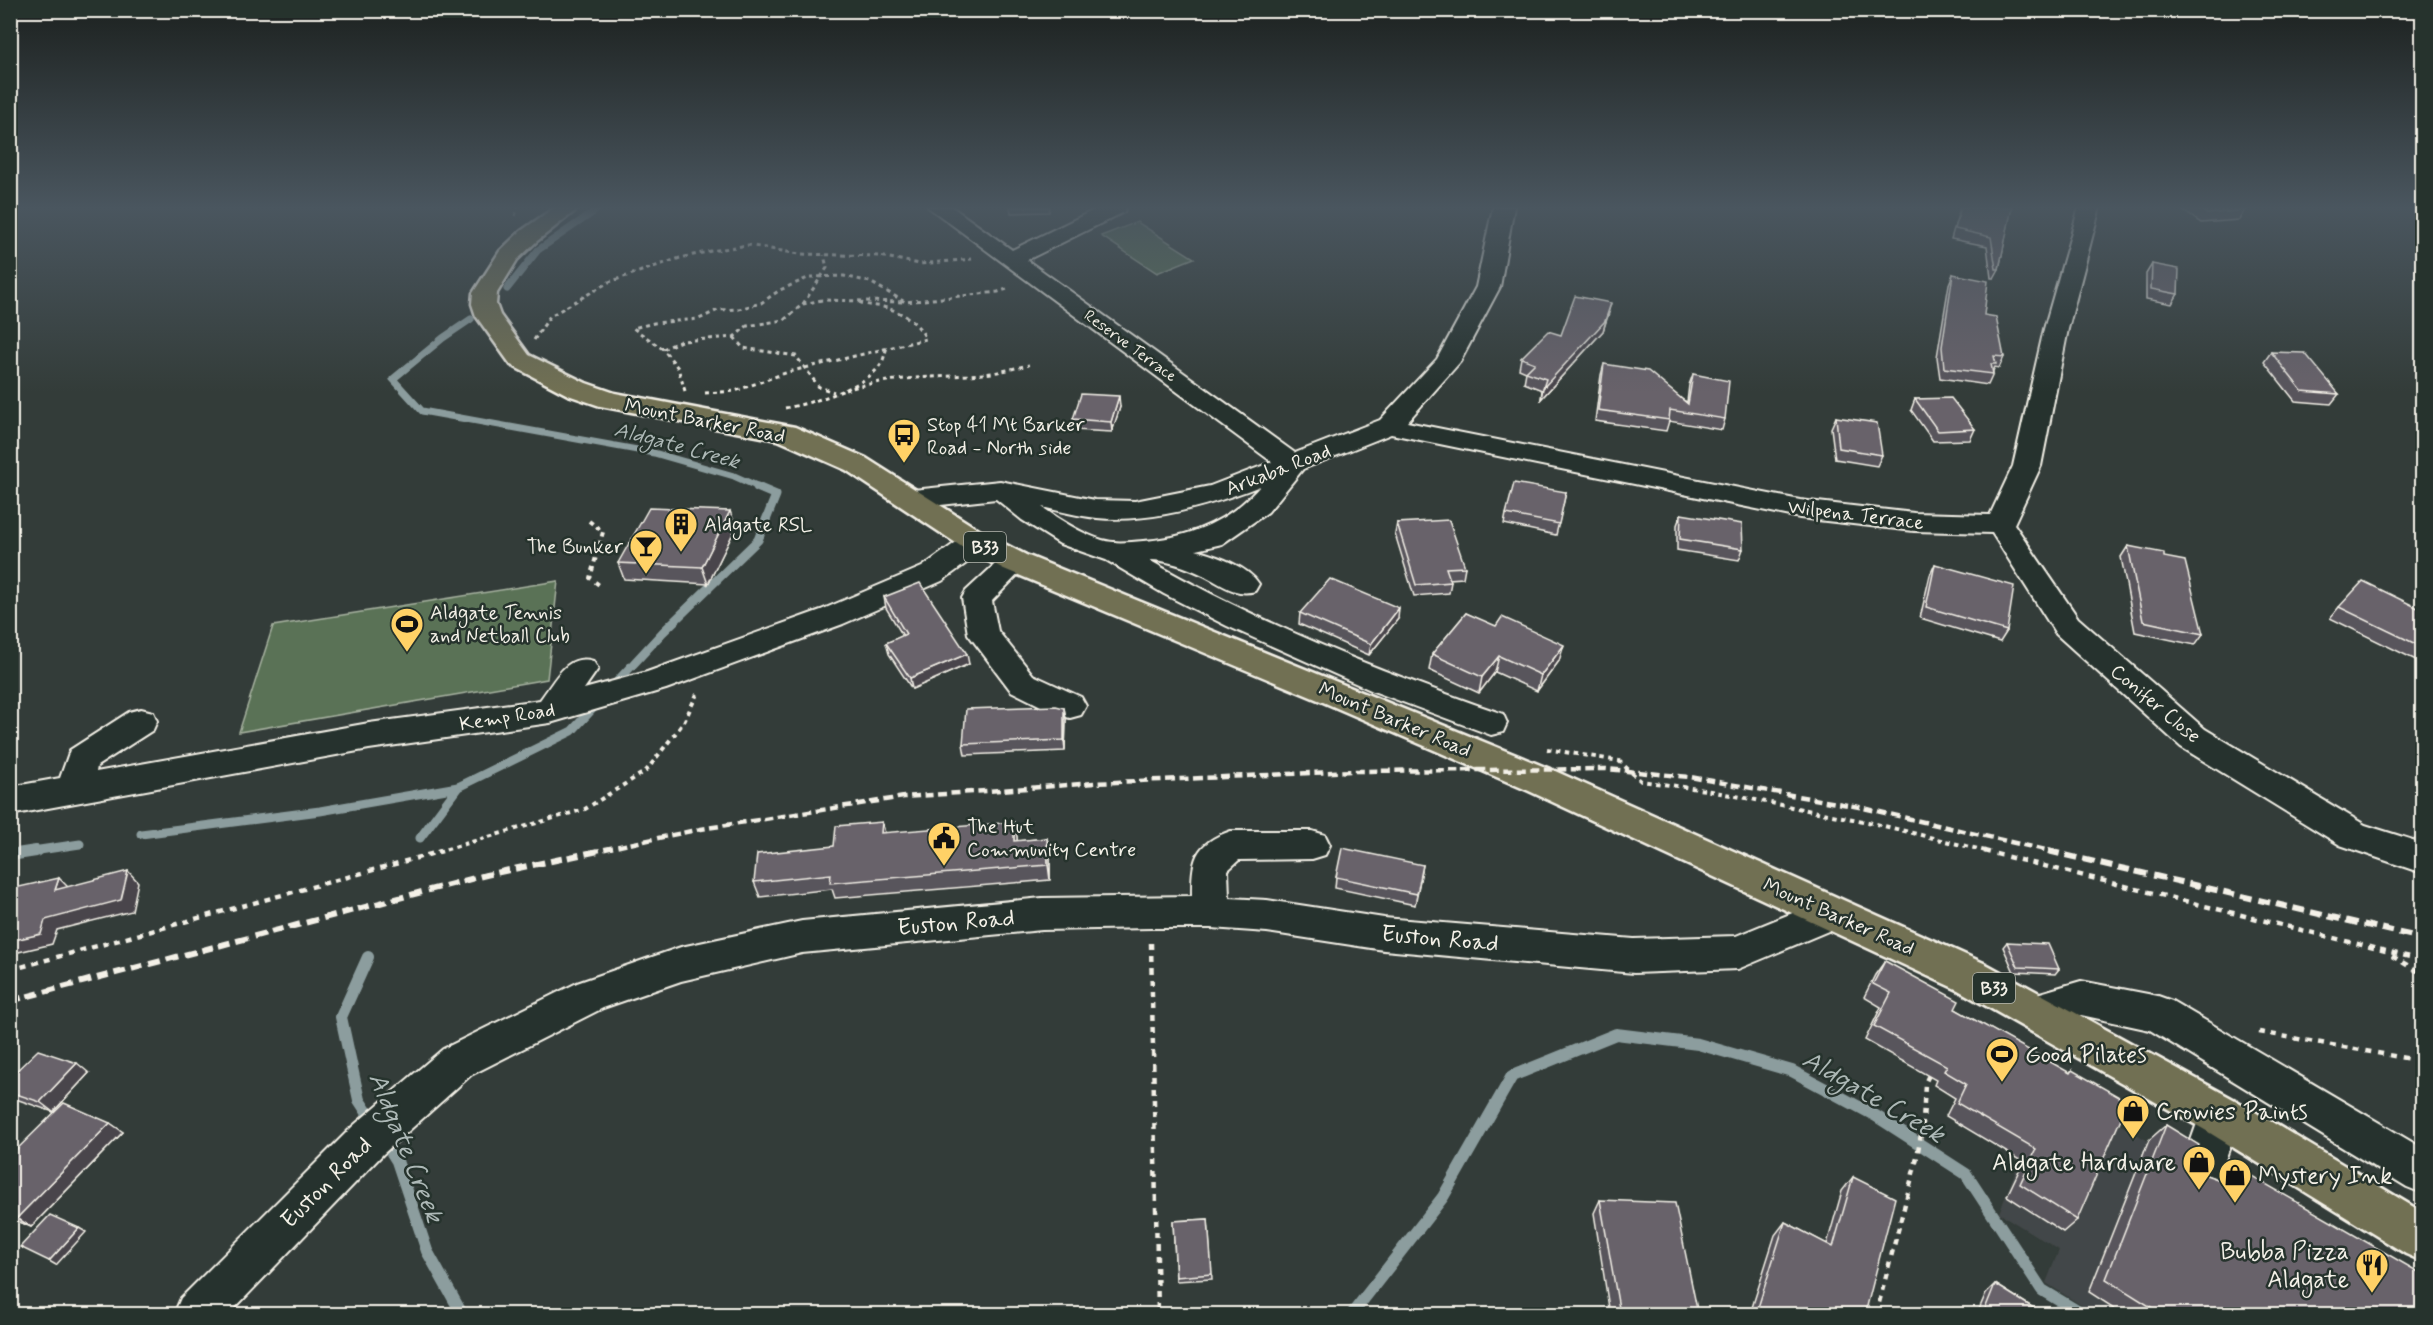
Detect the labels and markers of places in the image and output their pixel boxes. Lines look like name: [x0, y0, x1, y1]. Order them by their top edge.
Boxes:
place label: Stop 41 Mt Barker Road - North side: [927, 412, 1085, 462]
bus stop icon: Stop 41 Mt Barker Road - North side: [886, 417, 922, 464]
building icon: Aldgate RSL: [663, 506, 699, 553]
place label: Aldgate RSL: [704, 512, 813, 540]
bar icon: The Bunker: [628, 528, 664, 575]
place label: The Bunker: [527, 534, 624, 561]
place label: Aldgate Tennis and Netball Club: [430, 600, 570, 650]
sports icon: Aldgate Tennis and Netball Club: [389, 606, 425, 653]
place label: The Hut Community Centre: [967, 814, 1136, 864]
public building icon: The Hut Community Centre: [926, 820, 962, 867]
sports icon: Good Pilates: [1984, 1036, 2020, 1083]
place label: Good Pilates: [2025, 1040, 2147, 1071]
shop icon: Crowies Paints: [2115, 1093, 2151, 1140]
place label: Crowies Paints: [2156, 1097, 2308, 1128]
shop icon: Aldgate Hardware: [2181, 1144, 2217, 1191]
place label: Aldgate Hardware: [1992, 1148, 2176, 1181]
shop icon: Mystery Ink: [2217, 1157, 2253, 1204]
place label: Mystery Ink: [2258, 1161, 2392, 1192]
place label: Bubba Pizza Aldgate: [2220, 1237, 2349, 1298]
restaurant icon: Bubba Pizza Aldgate: [2354, 1247, 2390, 1294]

